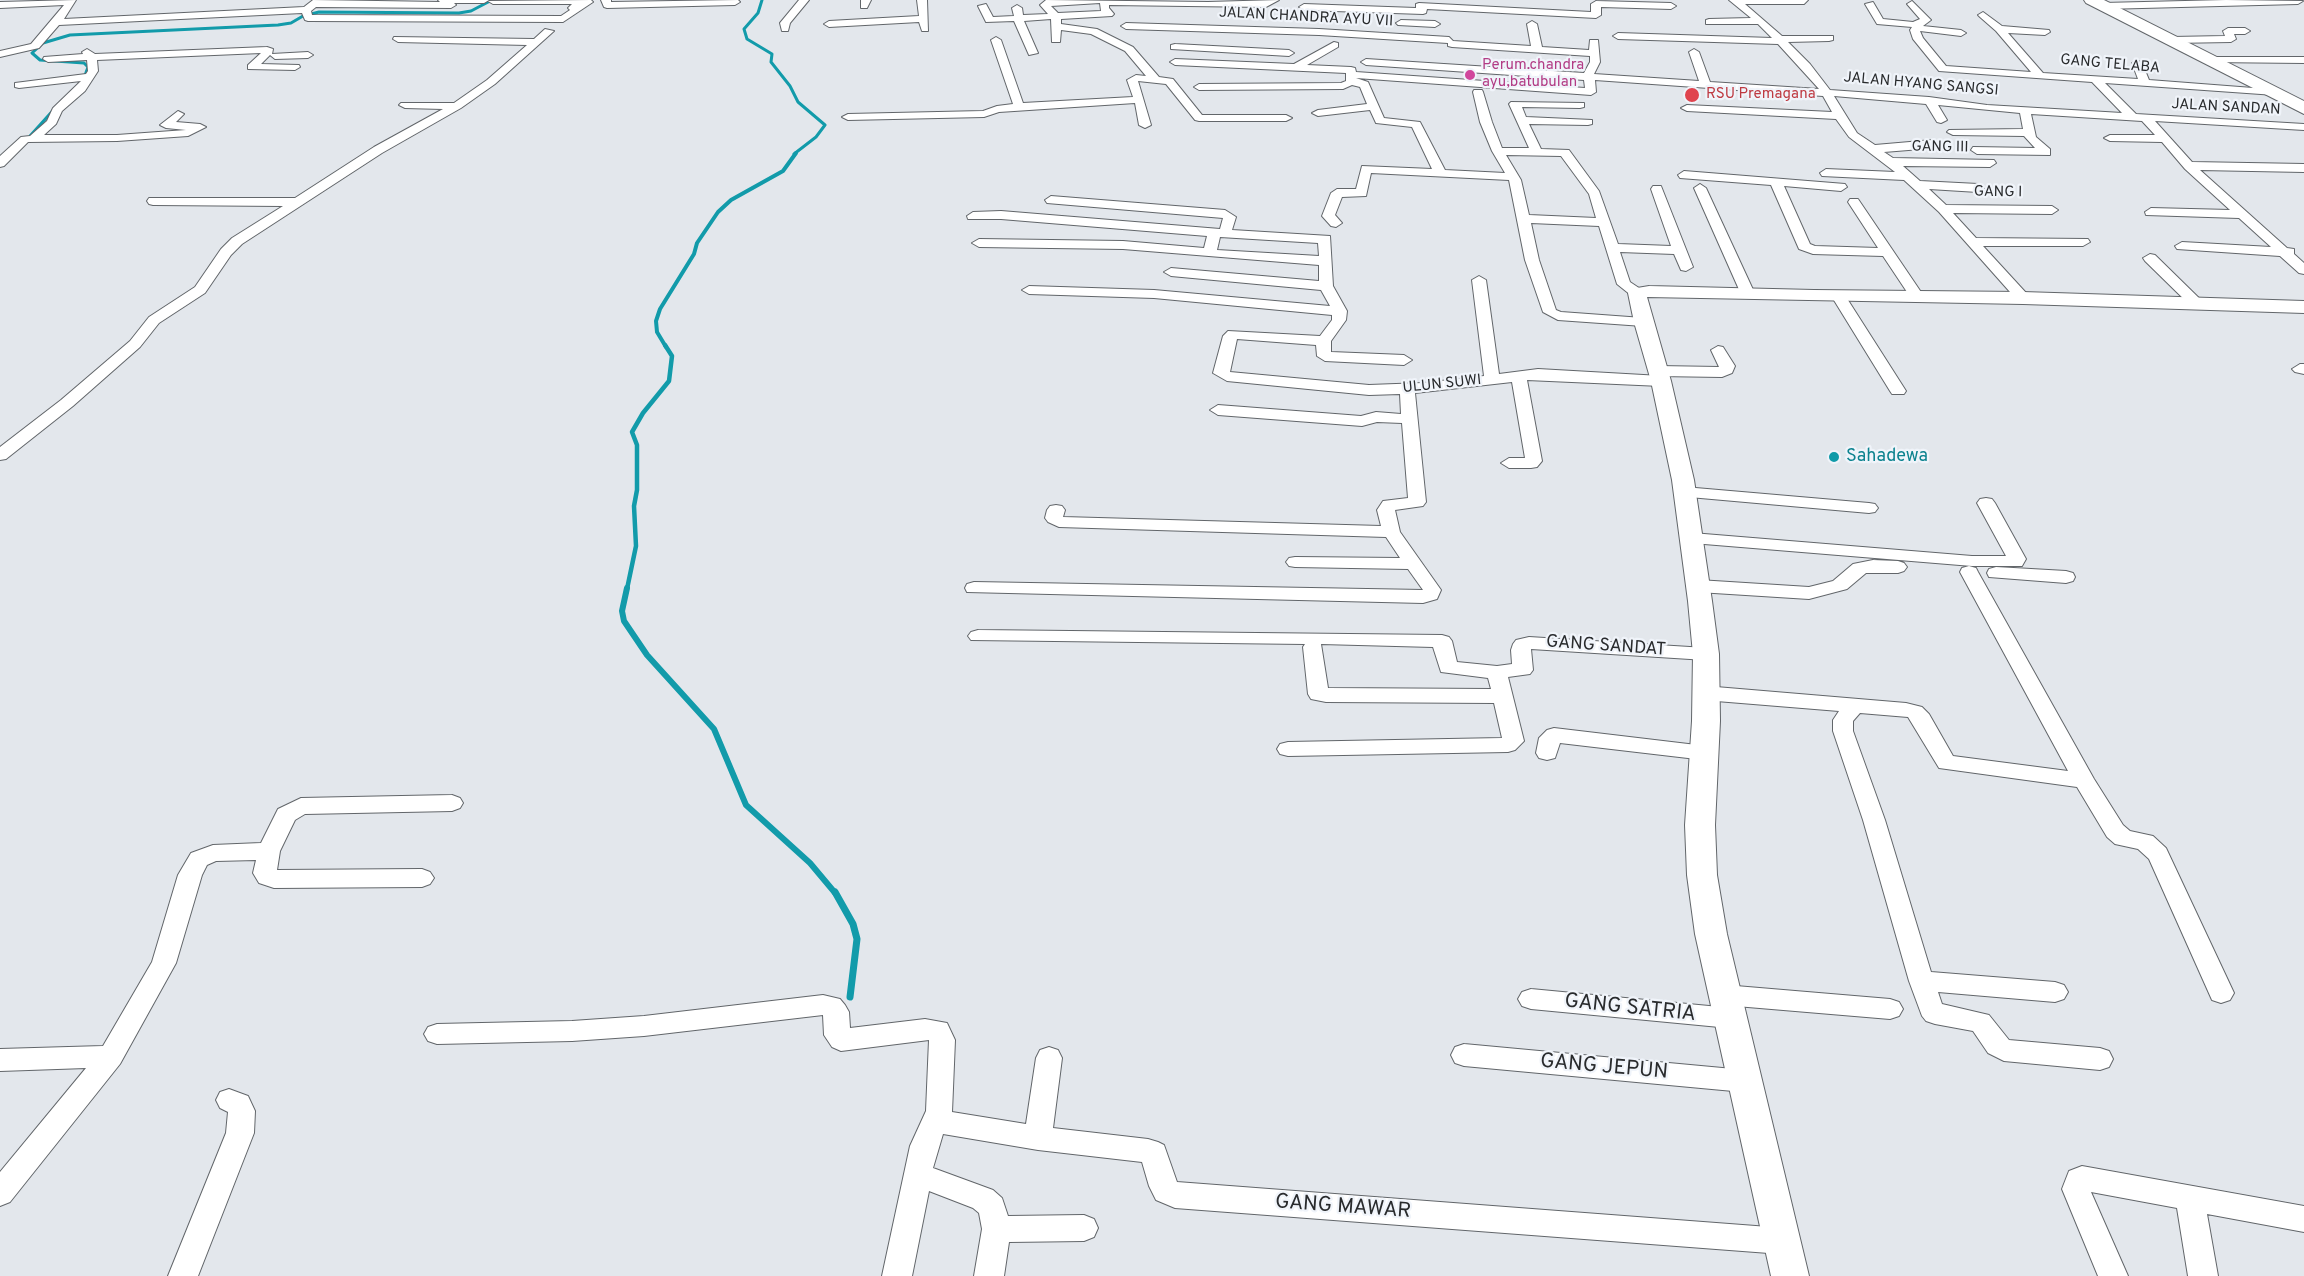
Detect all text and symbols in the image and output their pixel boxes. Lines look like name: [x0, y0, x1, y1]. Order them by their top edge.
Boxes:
street label: JALAN CHANDRA AYU VII: [1218, 4, 1394, 32]
street label: GANG TELABA: [2059, 52, 2161, 78]
place label: Perum.chandra ayu,batubulan: [1482, 57, 1584, 92]
marker: Perum.chandra ayu,batubulan: [1463, 68, 1477, 82]
street label: JALAN HYANG SANGSI: [1843, 69, 1999, 101]
marker: RSU Premagana: [1683, 86, 1701, 104]
place label: RSU Premagana: [1706, 86, 1816, 104]
street label: JALAN SANDAN: [2171, 96, 2281, 120]
street label: GANG III: [1911, 139, 1969, 157]
street label: GANG I: [1974, 184, 2022, 202]
street label: ULUN SUWI: [1402, 372, 1482, 398]
place label: Sahadewa: [1846, 446, 1928, 468]
marker: Sahadewa: [1827, 450, 1841, 464]
street label: GANG SANDAT: [1545, 632, 1667, 662]
street label: GANG SATRIA: [1563, 990, 1697, 1028]
street label: GANG JEPUN: [1539, 1050, 1669, 1086]
street label: GANG MAWAR: [1274, 1191, 1412, 1225]

